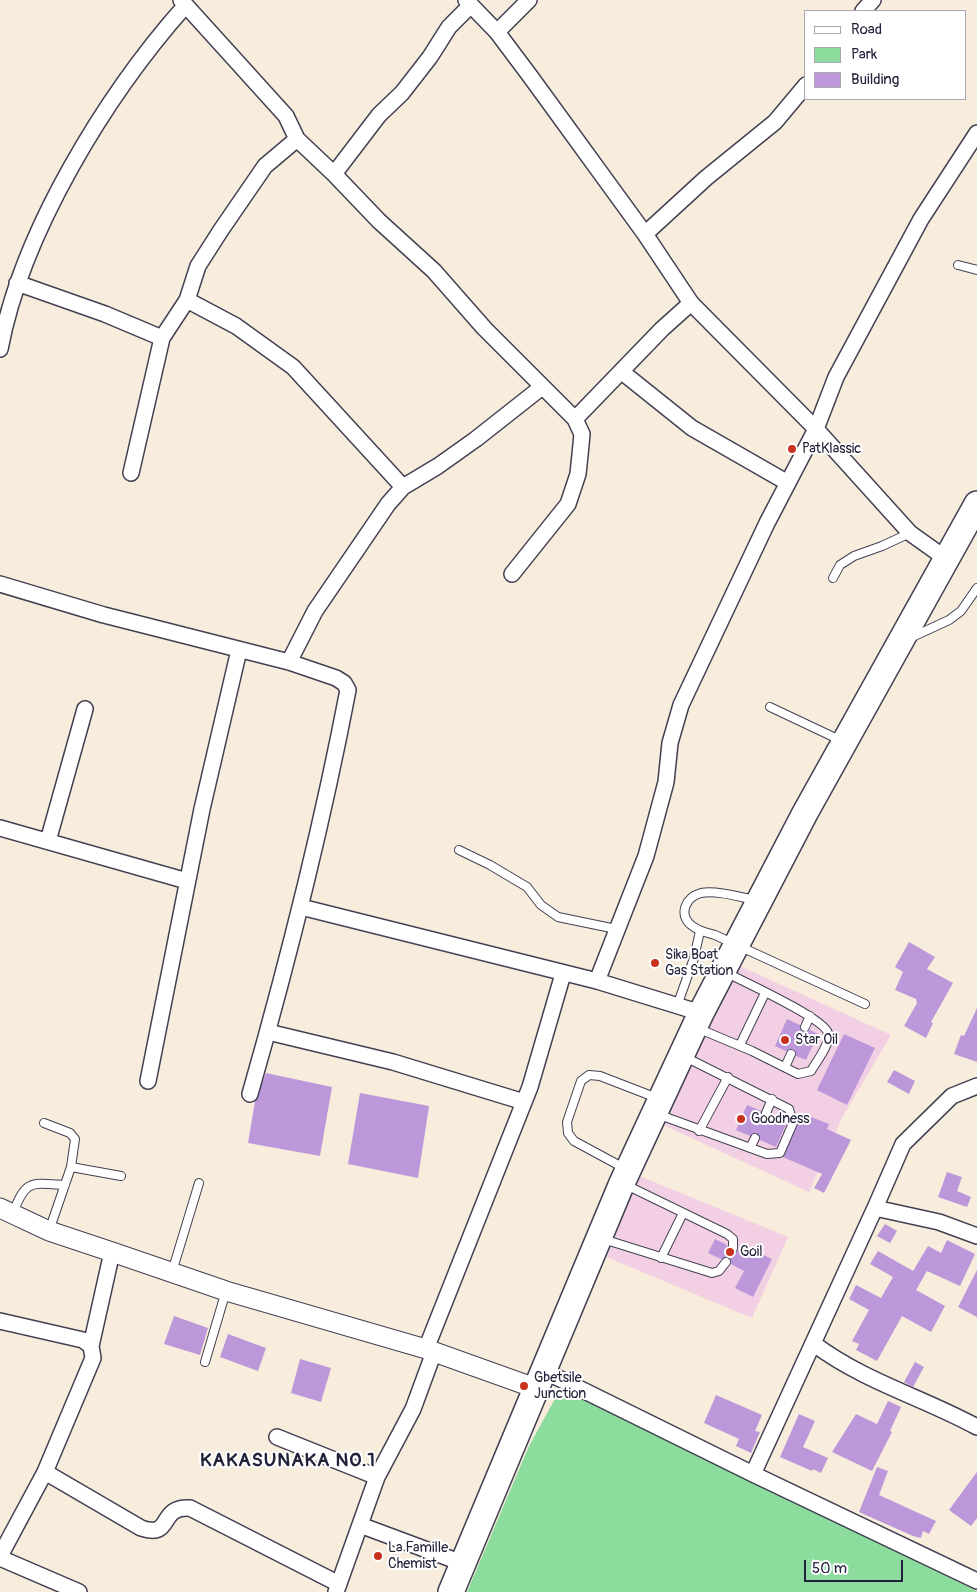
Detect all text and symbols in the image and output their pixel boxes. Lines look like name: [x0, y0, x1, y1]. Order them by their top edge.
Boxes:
legend: [804, 10, 967, 100]
text: Road: [851, 20, 882, 39]
text: Park: [851, 45, 877, 64]
text: Building: [851, 70, 899, 89]
place label: PatKlassic: [802, 441, 861, 457]
marker: PatKlassic: [786, 443, 798, 455]
place label: Sika Boat Gas Station: [665, 947, 733, 980]
marker: Sika Boat Gas Station: [649, 957, 661, 969]
place label: Star Oil: [795, 1032, 838, 1048]
marker: Star Oil: [779, 1034, 791, 1046]
place label: Goodness: [751, 1111, 810, 1127]
marker: Goodness: [735, 1113, 747, 1125]
place label: Goil: [740, 1244, 763, 1260]
marker: Goil: [724, 1246, 736, 1258]
place label: Gbetsile Junction: [534, 1370, 586, 1402]
marker: Gbetsile Junction: [518, 1380, 530, 1392]
district label: KAKASUNAKA NO.1: [198, 1450, 378, 1472]
place label: La Famille Chemist: [388, 1540, 448, 1572]
marker: La Famille Chemist: [372, 1550, 384, 1562]
scale bar: [807, 1550, 906, 1582]
text: 50 m: [812, 1559, 847, 1578]

